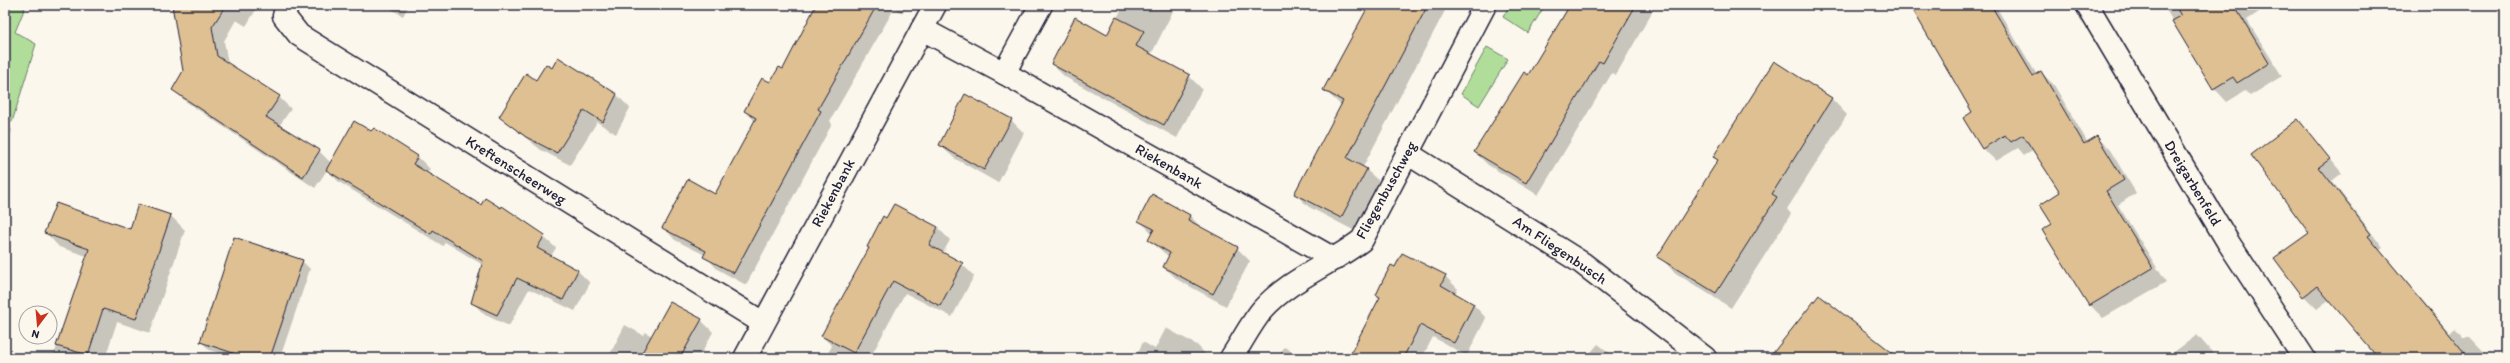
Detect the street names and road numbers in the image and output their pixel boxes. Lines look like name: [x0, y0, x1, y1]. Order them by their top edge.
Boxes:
street label: Kreftenscheerweg: [462, 132, 570, 208]
street label: Dreigarbenfeld: [2160, 137, 2226, 229]
street label: Fliegenbuschweg: [1352, 138, 1420, 242]
street label: Riekenbank: [1132, 140, 1206, 193]
street label: Riekenbank: [807, 155, 859, 230]
street label: Am Fliegenbusch: [1510, 212, 1611, 288]

